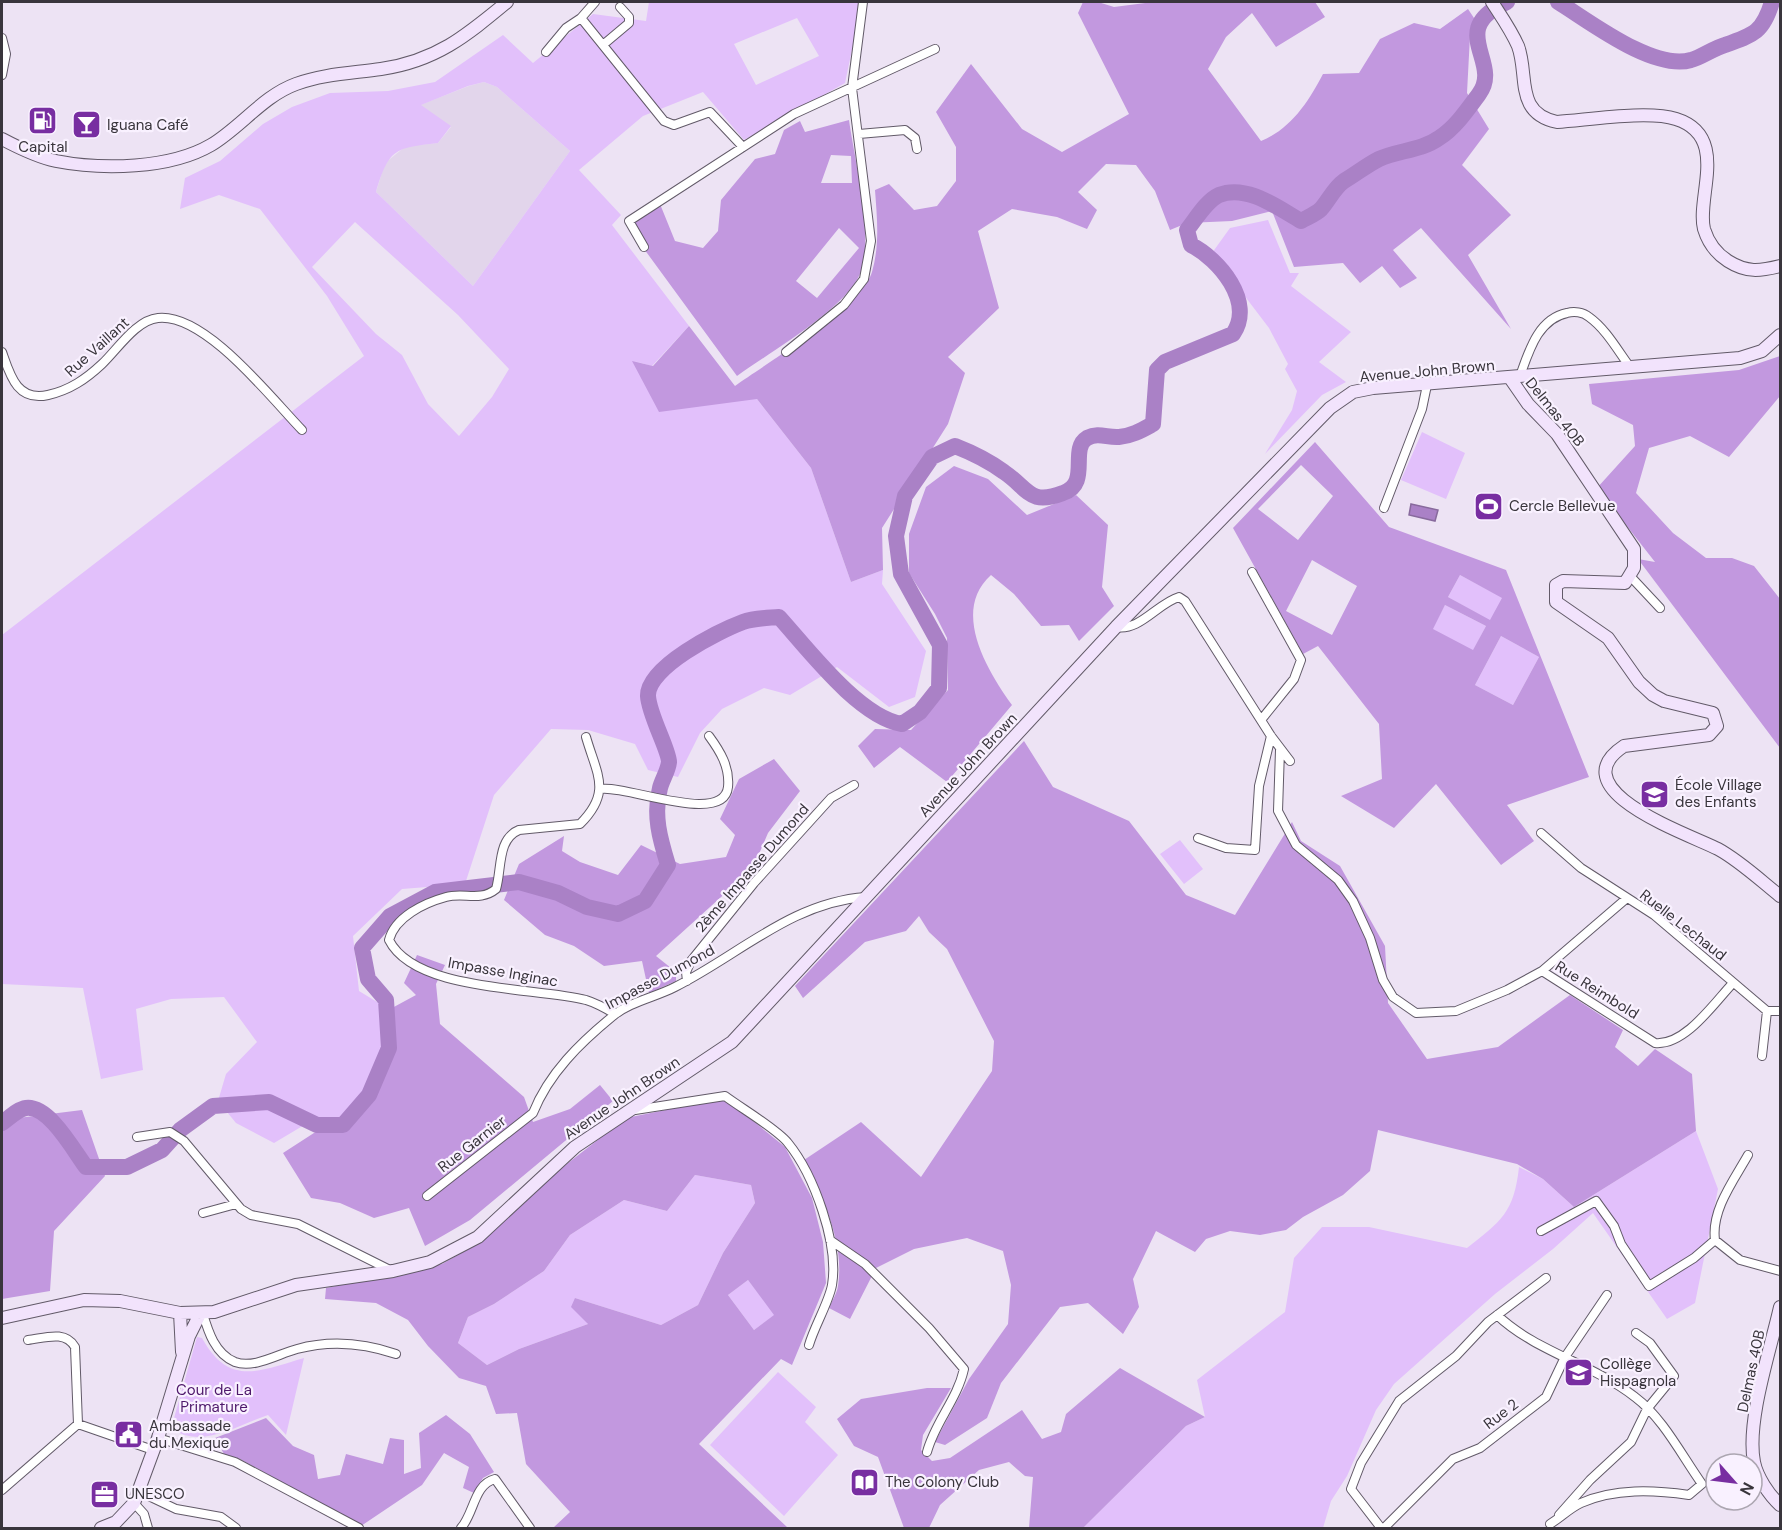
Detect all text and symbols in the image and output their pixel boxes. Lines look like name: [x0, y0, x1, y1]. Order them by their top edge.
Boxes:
fuel station icon: Capital: [27, 104, 59, 136]
bar icon: Iguana Café: [70, 109, 102, 141]
place label: Iguana Café: [107, 115, 189, 135]
place label: Capital: [18, 137, 68, 157]
street label: Rue Vaillant: [60, 313, 134, 381]
street label: Avenue John Brown: [1359, 355, 1495, 387]
street label: Delmas 40B: [1521, 373, 1589, 451]
sports icon: Cercle Bellevue: [1472, 490, 1504, 522]
place label: Cercle Bellevue: [1509, 496, 1615, 516]
street label: Avenue John Brown: [914, 709, 1022, 821]
place label: École Village des Enfants: [1675, 775, 1762, 812]
school or university icon: École Village des Enfants: [1638, 778, 1670, 810]
street label: 2ème Impasse Dumond: [691, 800, 813, 936]
street label: Ruelle Lechaud: [1636, 885, 1730, 965]
street label: Impasse Dumond: [602, 940, 718, 1014]
street label: Impasse Inginac: [446, 952, 560, 992]
street label: Rue Reimbold: [1551, 956, 1643, 1024]
street label: Avenue John Brown: [560, 1052, 684, 1144]
street label: Rue Garnier: [434, 1111, 511, 1177]
street label: Delmas 40B: [1733, 1328, 1769, 1414]
place label: Collège Hispagnola: [1600, 1354, 1676, 1391]
school or university icon: Collège Hispagnola: [1563, 1357, 1595, 1389]
park label: Cour de La Primature: [176, 1380, 252, 1417]
street label: Rue 2: [1480, 1394, 1522, 1434]
place label: Ambassade du Mexique: [149, 1416, 231, 1453]
public building icon: Ambassade du Mexique: [112, 1419, 144, 1451]
north arrow: [1704, 1452, 1764, 1512]
library icon: The Colony Club: [848, 1466, 880, 1498]
place label: The Colony Club: [885, 1472, 999, 1492]
office icon: UNESCO: [88, 1478, 120, 1510]
text: N: [1735, 1479, 1759, 1499]
place label: UNESCO: [125, 1484, 185, 1504]

